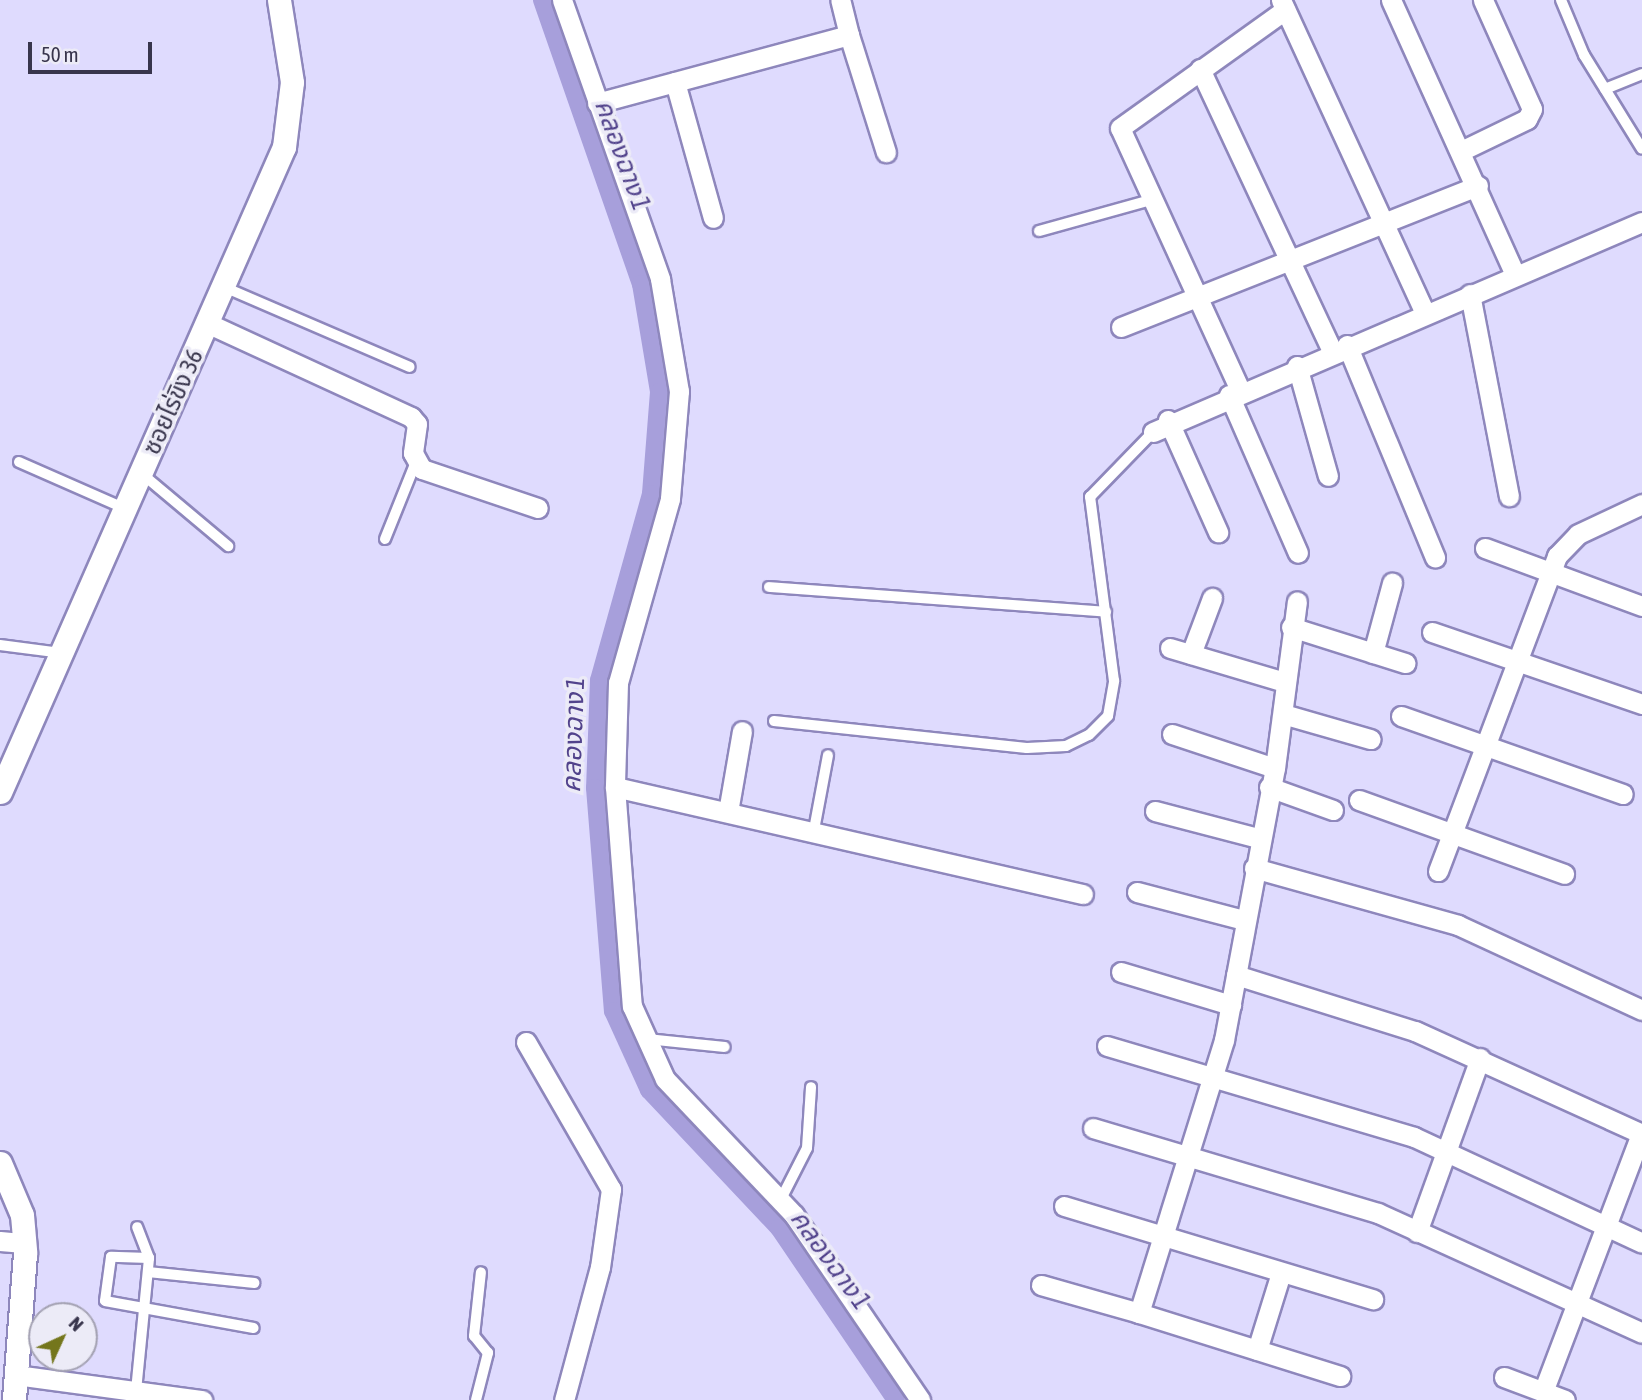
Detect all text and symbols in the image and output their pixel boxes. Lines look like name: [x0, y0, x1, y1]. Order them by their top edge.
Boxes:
scale bar: [32, 28, 156, 72]
text: 50 m: [41, 42, 79, 66]
water label: คลองฉาง 1: [588, 95, 656, 215]
street label: ซอยไร่ขิง 36: [137, 345, 209, 459]
water label: คลองฉาง 1: [556, 677, 592, 793]
water label: คลองฉาง 1: [783, 1204, 877, 1316]
north arrow: [28, 1302, 98, 1372]
text: N: [65, 1312, 88, 1335]

